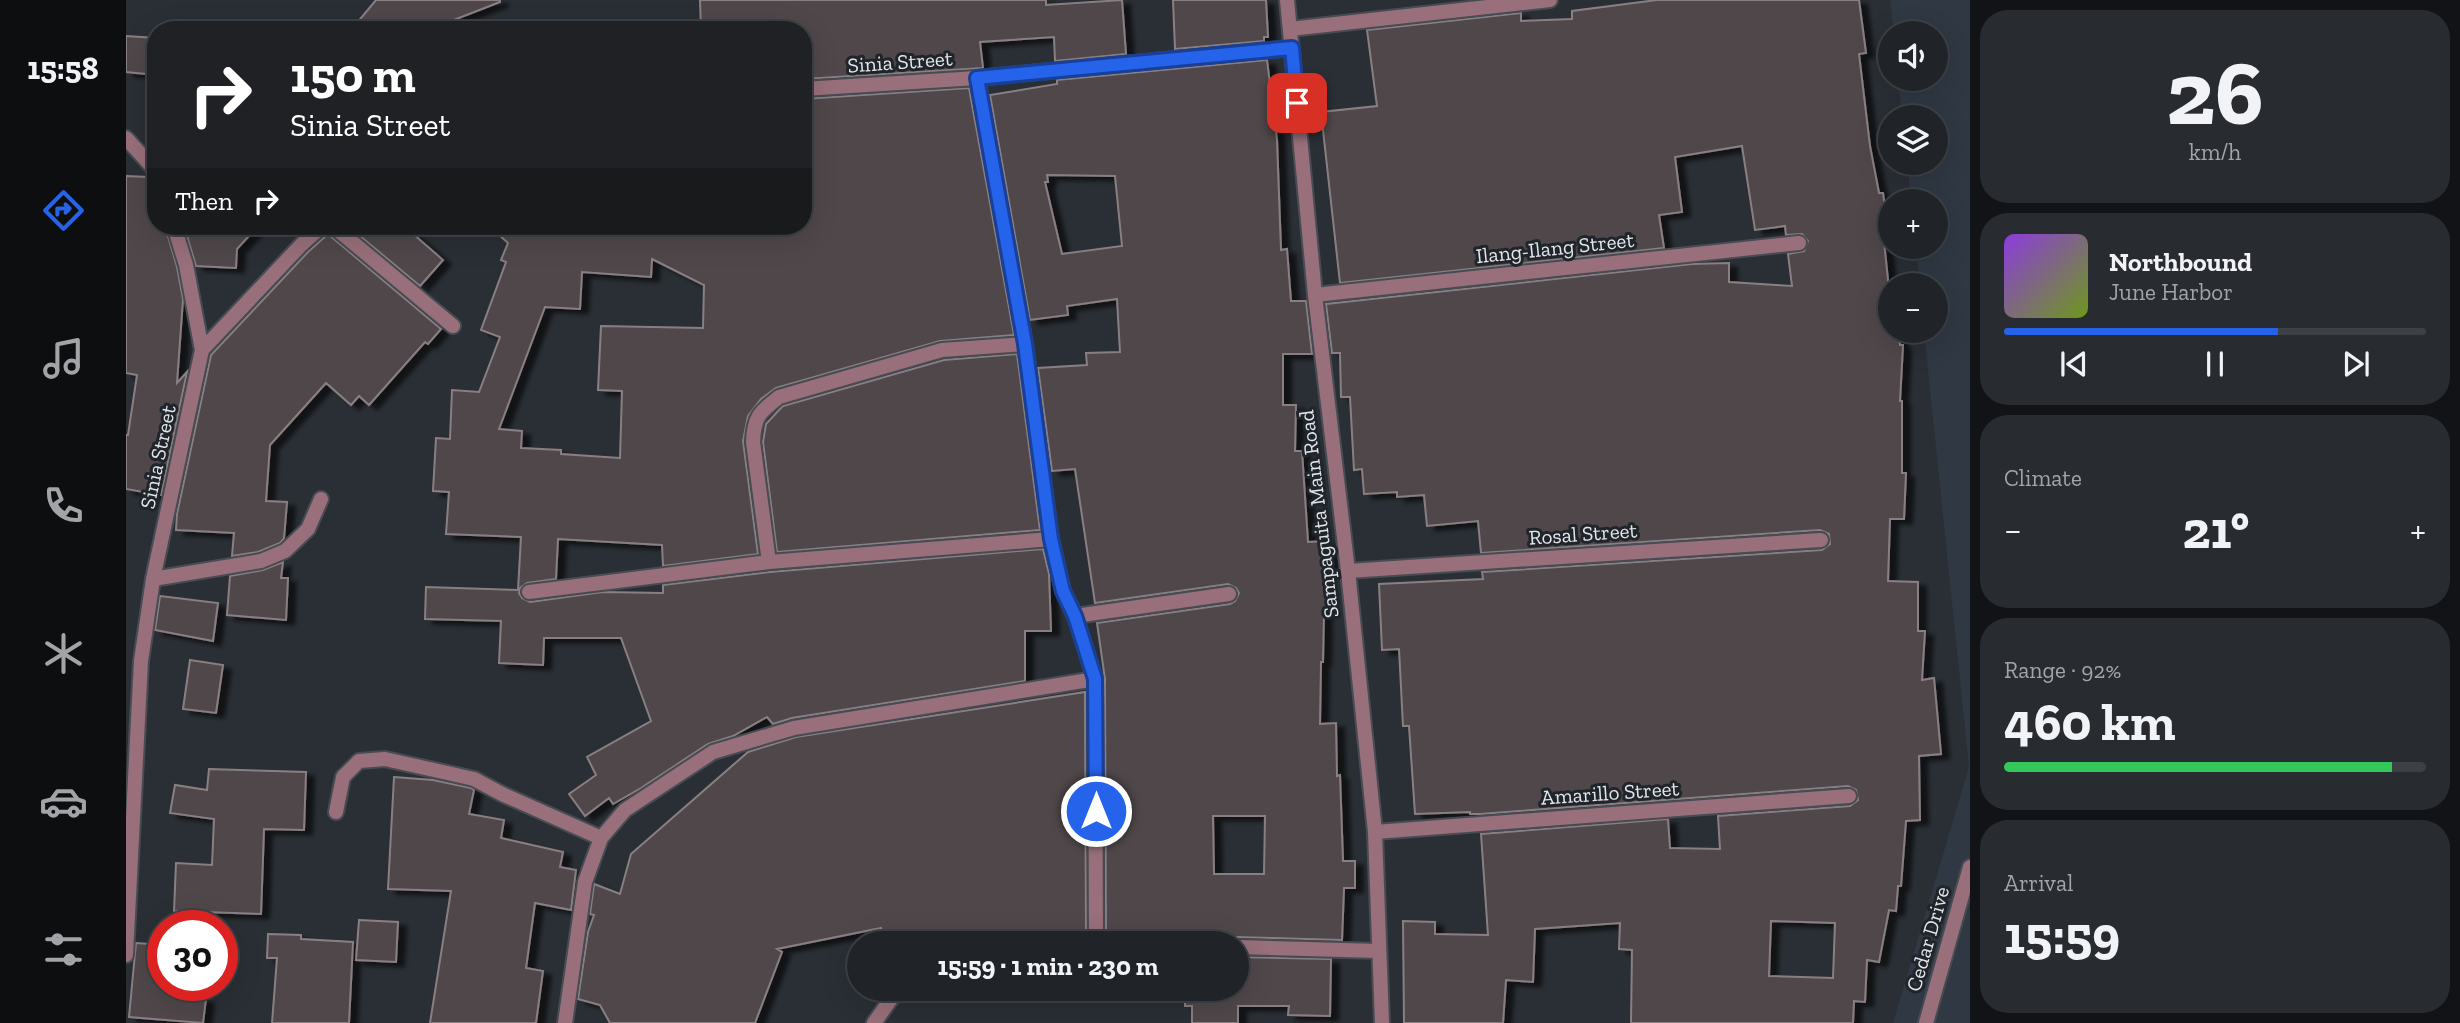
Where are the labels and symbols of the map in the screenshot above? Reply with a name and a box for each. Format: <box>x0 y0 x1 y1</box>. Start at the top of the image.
street label: Sinia Street <box>847 45 954 78</box>
pin <box>1267 73 1327 133</box>
street label: Ilang-Ilang Street <box>1475 227 1635 268</box>
street label: Sinia Street <box>134 403 181 511</box>
street label: Sampaguita Main Road <box>1293 408 1344 619</box>
street label: Rosal Street <box>1528 517 1638 550</box>
position arrow <box>1059 774 1133 848</box>
street label: Amarillo Street <box>1540 775 1680 810</box>
street label: Cedar Drive <box>1901 883 1954 994</box>
speed limit sign: 30 <box>147 910 238 1001</box>

